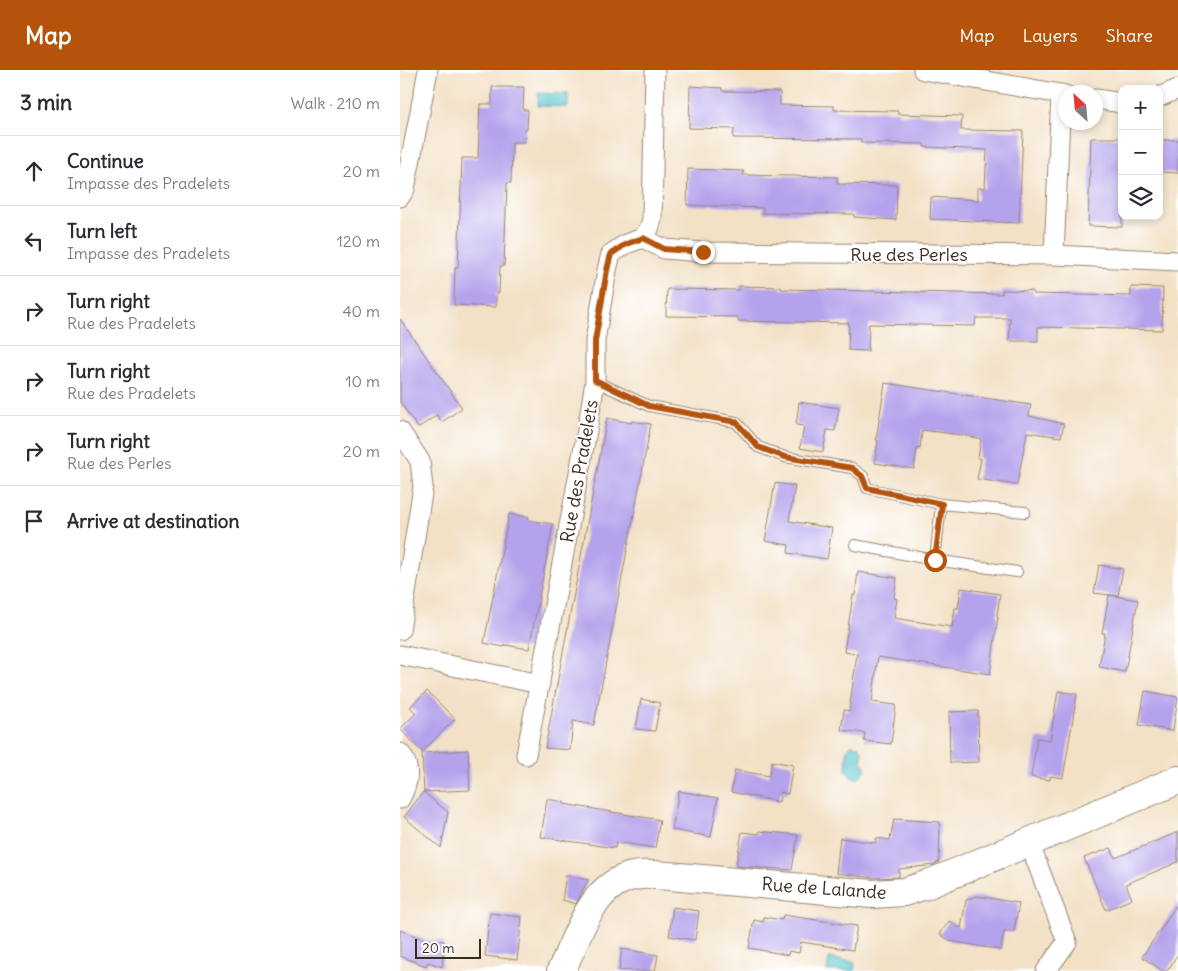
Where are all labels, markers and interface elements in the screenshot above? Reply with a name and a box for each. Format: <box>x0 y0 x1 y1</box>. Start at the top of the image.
text: Map <box>25 20 72 50</box>
text: Map <box>959 24 994 47</box>
text: Layers <box>1022 24 1078 47</box>
text: Share <box>1106 24 1153 47</box>
north arrow <box>1058 85 1103 130</box>
map controls <box>1118 85 1163 220</box>
button: + <box>1118 85 1163 130</box>
text: 3 min <box>20 89 72 116</box>
text: Walk · 210 m <box>290 93 380 113</box>
button: − <box>1118 130 1163 175</box>
text: Continue <box>67 149 144 173</box>
icon: ahead <box>20 157 48 185</box>
text: 20 m <box>343 161 380 181</box>
text: Impasse des Pradelets <box>67 173 230 193</box>
button: layers <box>1118 175 1163 220</box>
text: Turn left <box>67 219 137 243</box>
icon: left <box>20 227 48 255</box>
text: 120 m <box>337 231 380 251</box>
route end <box>692 241 715 264</box>
text: Impasse des Pradelets <box>67 243 230 263</box>
street label: Rue des Perles <box>850 243 968 266</box>
text: Turn right <box>67 289 150 313</box>
icon: right <box>20 297 48 325</box>
text: 40 m <box>342 301 380 321</box>
text: Rue des Pradelets <box>67 313 196 333</box>
text: Turn right <box>67 359 150 383</box>
icon: right <box>20 367 48 395</box>
text: 10 m <box>345 371 380 391</box>
text: Rue des Pradelets <box>67 383 196 403</box>
street label: Rue des Pradelets <box>555 398 603 544</box>
text: Turn right <box>67 429 150 453</box>
icon: right <box>20 437 48 465</box>
text: 20 m <box>343 441 380 461</box>
text: Rue des Perles <box>67 453 171 473</box>
icon: arrive <box>20 507 48 535</box>
text: Arrive at destination <box>67 509 240 533</box>
route start <box>924 549 947 572</box>
street label: Rue de Lalande <box>761 872 887 904</box>
scale bar <box>415 936 481 959</box>
text: 20 m <box>422 939 455 957</box>

